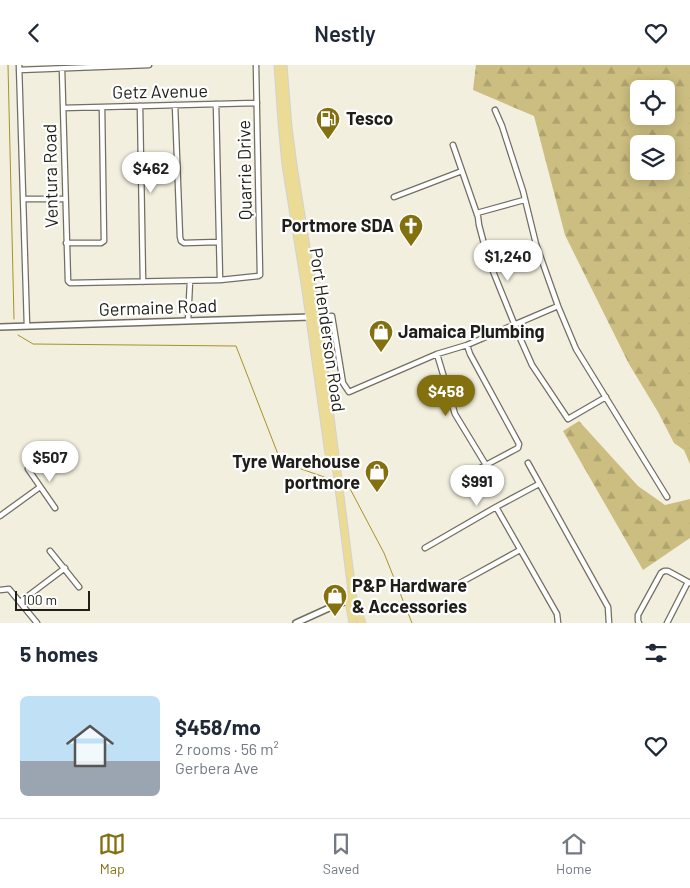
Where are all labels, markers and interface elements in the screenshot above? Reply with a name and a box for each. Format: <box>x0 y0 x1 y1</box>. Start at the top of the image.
icon: back <box>20 19 48 47</box>
icon: heart <box>642 19 670 47</box>
text: Nestly <box>314 20 376 46</box>
street label: Getz Avenue <box>112 79 208 103</box>
map controls <box>630 80 675 180</box>
button: locate <box>630 80 675 125</box>
fuel station icon: Tesco <box>315 106 341 140</box>
place label: Tesco <box>346 107 393 129</box>
street label: Quarrie Drive <box>232 120 256 220</box>
street label: Ventura Road <box>38 124 62 228</box>
button: layers <box>630 135 675 180</box>
pin: $462 <box>121 151 181 194</box>
text: $462 <box>133 158 169 177</box>
church icon: Portmore SDA <box>398 213 424 247</box>
place label: Portmore SDA <box>282 214 394 236</box>
pin: $1,240 <box>467 239 549 282</box>
street label: Port Henderson Road <box>306 246 350 413</box>
text: $1,240 <box>485 246 531 265</box>
street label: Germaine Road <box>98 294 218 320</box>
shop icon: Jamaica Plumbing <box>368 319 394 353</box>
place label: Jamaica Plumbing <box>398 320 544 342</box>
pin: $458 <box>416 375 476 417</box>
text: $458 <box>428 381 464 400</box>
pin: $507 <box>20 441 80 483</box>
text: $507 <box>33 447 67 466</box>
place label: Tyre Warehouse portmore <box>232 450 360 493</box>
shop icon: Tyre Warehouse portmore <box>364 459 390 493</box>
pin: $991 <box>447 465 507 507</box>
text: $991 <box>461 471 493 490</box>
place label: P&P Hardware & Accessories <box>352 574 467 617</box>
shop icon: P&P Hardware & Accessories <box>322 583 348 617</box>
scale bar <box>15 588 90 611</box>
text: 100 m <box>22 591 57 608</box>
icon: filters <box>642 639 670 667</box>
text: 5 homes <box>20 641 98 666</box>
text: $458/mo <box>175 714 261 739</box>
icon: home <box>60 716 120 776</box>
icon: heart <box>642 732 670 760</box>
text: 2 rooms · 56 m² <box>175 739 279 758</box>
text: Gerbera Ave <box>175 758 259 777</box>
tab: Map <box>98 830 126 877</box>
tab: Saved <box>323 830 360 877</box>
tab: Home <box>556 830 592 877</box>

